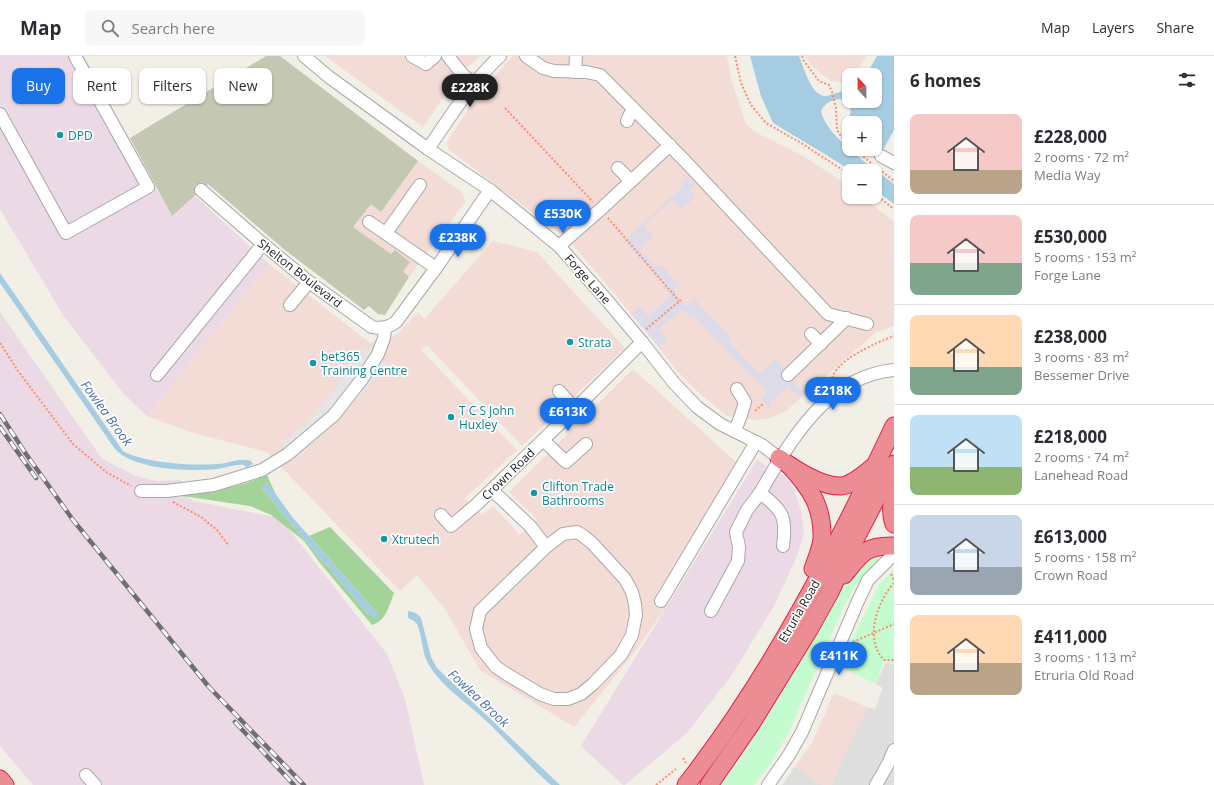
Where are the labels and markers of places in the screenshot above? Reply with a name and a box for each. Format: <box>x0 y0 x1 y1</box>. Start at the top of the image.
pin: £228K <box>442 74 498 108</box>
place label: DPD <box>68 127 93 144</box>
marker: DPD <box>55 130 65 140</box>
pin: £530K <box>535 200 591 234</box>
pin: £238K <box>430 224 486 258</box>
place label: Strata <box>578 334 611 351</box>
marker: Strata <box>565 337 575 347</box>
place label: bet365 Training Centre <box>321 348 407 379</box>
marker: bet365 Training Centre <box>308 358 318 368</box>
pin: £218K <box>805 377 861 411</box>
pin: £613K <box>540 398 596 432</box>
place label: T C S John Huxley <box>459 402 514 433</box>
marker: T C S John Huxley <box>446 412 456 422</box>
place label: Clifton Trade Bathrooms <box>542 478 614 509</box>
marker: Clifton Trade Bathrooms <box>529 488 539 498</box>
place label: Xtrutech <box>392 531 440 548</box>
marker: Xtrutech <box>379 534 389 544</box>
pin: £411K <box>811 642 867 676</box>

